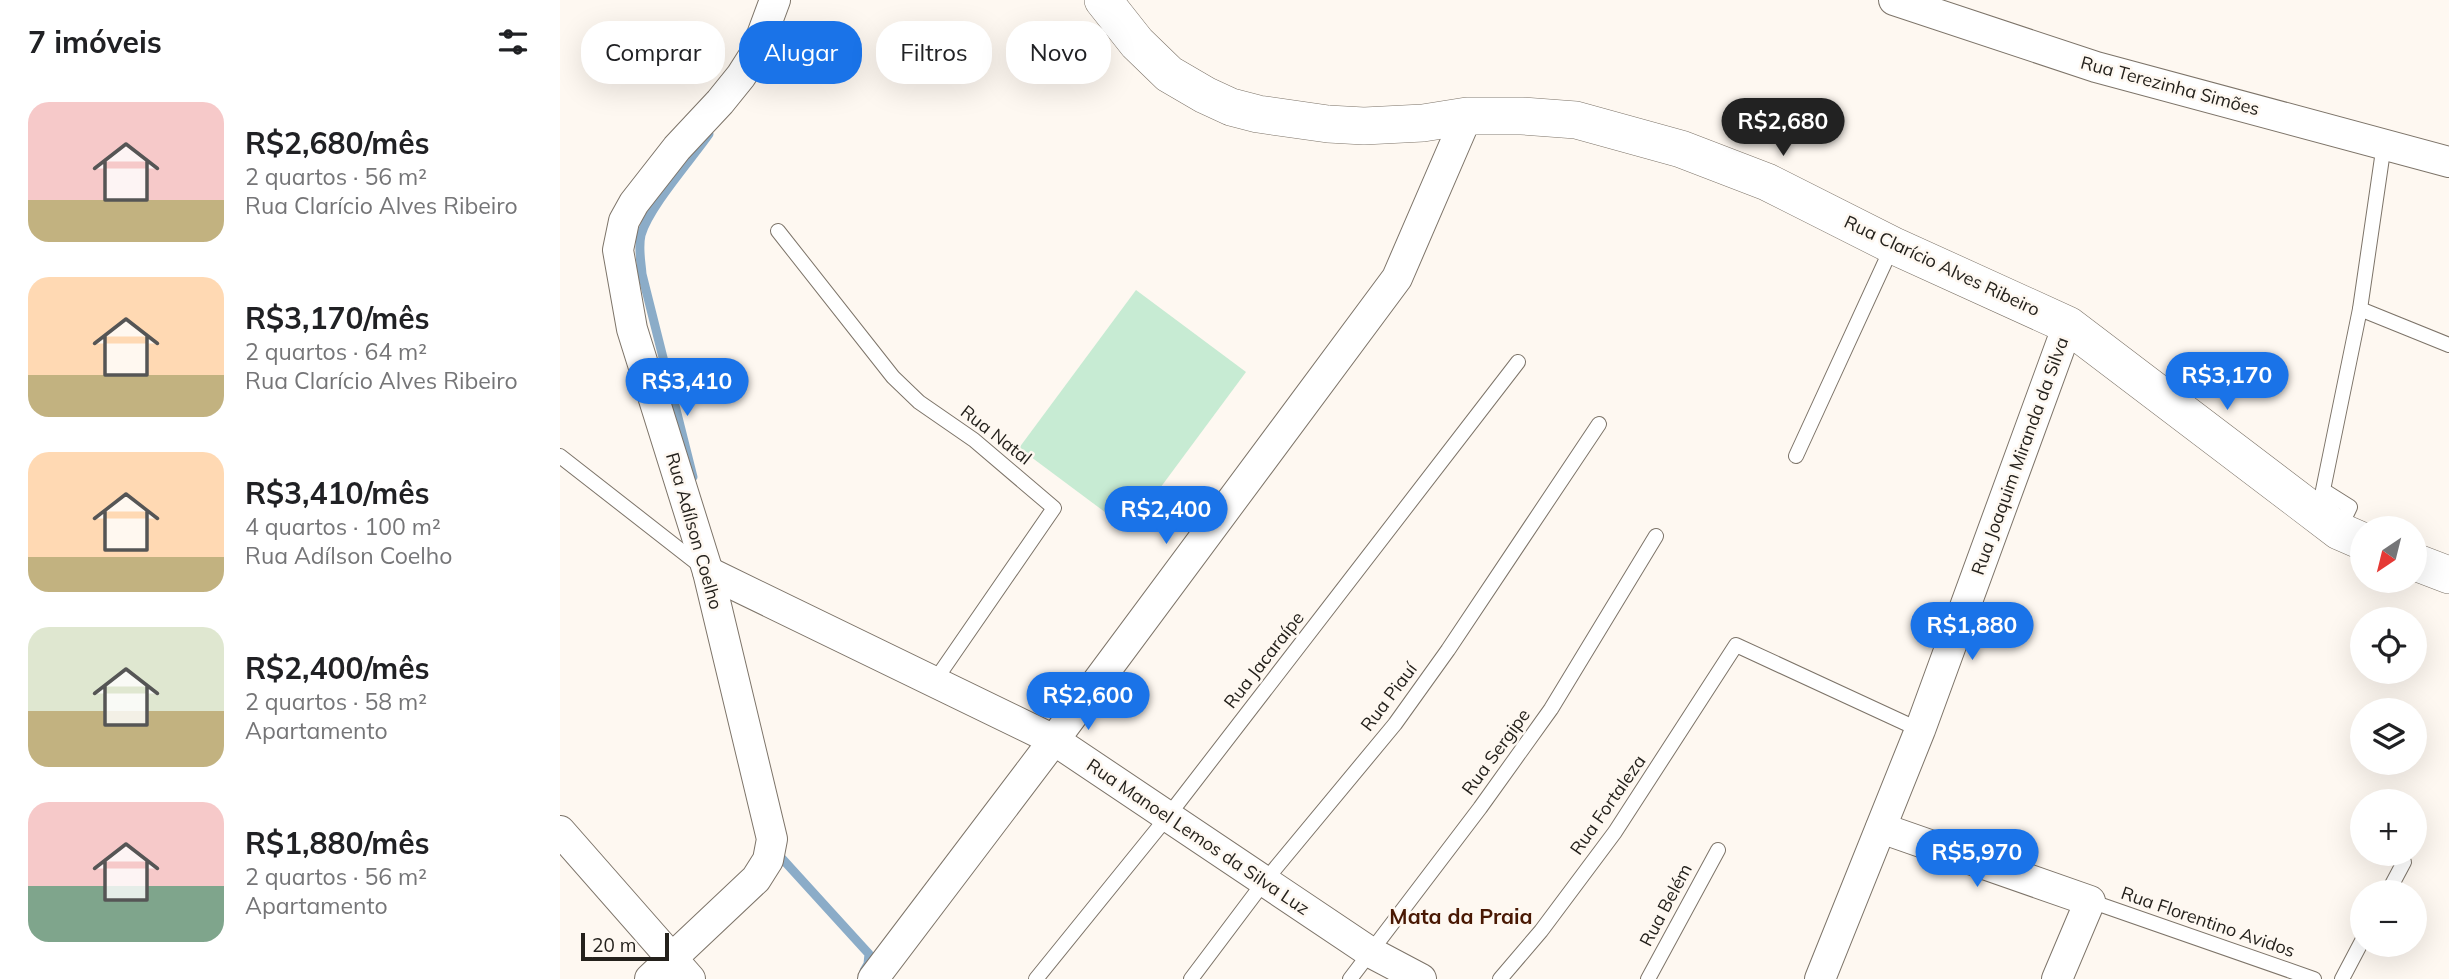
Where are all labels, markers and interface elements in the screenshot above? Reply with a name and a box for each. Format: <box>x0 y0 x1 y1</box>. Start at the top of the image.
chip: Comprar <box>581 21 725 84</box>
chip: Alugar <box>739 21 862 84</box>
chip: Filtros <box>876 21 992 84</box>
chip: Novo <box>1006 21 1111 84</box>
text: 7 imóveis <box>28 23 162 61</box>
icon: filters <box>494 23 532 61</box>
street label: Rua Terezinha Simões <box>2078 51 2262 120</box>
pin: R$2,680 <box>1718 99 1848 158</box>
text: R$2,680 <box>1738 106 1828 135</box>
text: R$2,680/mês <box>245 124 430 162</box>
icon: home <box>84 130 168 214</box>
text: 2 quartos · 56 m² <box>245 162 427 191</box>
text: Rua Clarício Alves Ribeiro <box>245 191 518 220</box>
street label: Rua Clarício Alves Ribeiro <box>1841 210 2044 321</box>
text: R$3,170/mês <box>245 299 430 337</box>
icon: home <box>84 305 168 389</box>
street label: Rua Joaquim Miranda da Silva <box>1966 334 2073 578</box>
text: 2 quartos · 64 m² <box>245 337 427 366</box>
pin: R$3,170 <box>2162 352 2292 412</box>
pin: R$3,410 <box>622 358 752 418</box>
text: R$3,170 <box>2182 360 2272 389</box>
text: Rua Clarício Alves Ribeiro <box>245 366 518 395</box>
text: R$3,410 <box>642 366 732 395</box>
street label: Rua Natal <box>956 400 1036 470</box>
street label: Rua Adílson Coelho <box>661 450 728 612</box>
text: R$3,410/mês <box>245 474 430 512</box>
icon: home <box>84 480 168 564</box>
pin: R$2,400 <box>1101 486 1231 546</box>
text: R$2,400 <box>1121 494 1211 523</box>
text: 4 quartos · 100 m² <box>245 512 441 541</box>
north arrow <box>2350 516 2427 593</box>
map controls <box>2350 516 2427 957</box>
text: Rua Adílson Coelho <box>245 541 452 570</box>
pin: R$1,880 <box>1907 602 2037 662</box>
street label: Rua Jacaraípe <box>1219 607 1309 713</box>
button: locate <box>2350 607 2427 684</box>
text: R$1,880 <box>1927 610 2017 639</box>
text: R$2,400/mês <box>245 649 430 687</box>
icon: home <box>84 655 168 739</box>
street label: Rua Piauí <box>1355 657 1423 735</box>
pin: R$2,600 <box>1023 672 1153 732</box>
text: R$2,600 <box>1043 680 1133 709</box>
text: 2 quartos · 58 m² <box>245 687 427 716</box>
button: layers <box>2350 698 2427 775</box>
street label: Rua Sergipe <box>1456 704 1535 800</box>
text: Apartamento <box>245 716 388 745</box>
street label: Rua Fortaleza <box>1565 750 1650 859</box>
street label: Rua Manoel Lemos da Silva Luz <box>1083 753 1314 920</box>
button: + <box>2350 789 2427 866</box>
text: R$1,880/mês <box>245 824 430 862</box>
icon: home <box>84 830 168 914</box>
pin: R$5,970 <box>1912 830 2042 889</box>
text: R$5,970 <box>1932 837 2022 866</box>
street label: Rua Belém <box>1634 860 1697 950</box>
text: 2 quartos · 56 m² <box>245 862 427 891</box>
button: − <box>2350 880 2427 957</box>
street label: Rua Florentino Avidos <box>2118 881 2298 962</box>
text: Apartamento <box>245 891 388 920</box>
district label: Mata da Praia <box>1389 903 1533 929</box>
scale bar <box>581 930 668 962</box>
text: 20 m <box>592 933 636 957</box>

